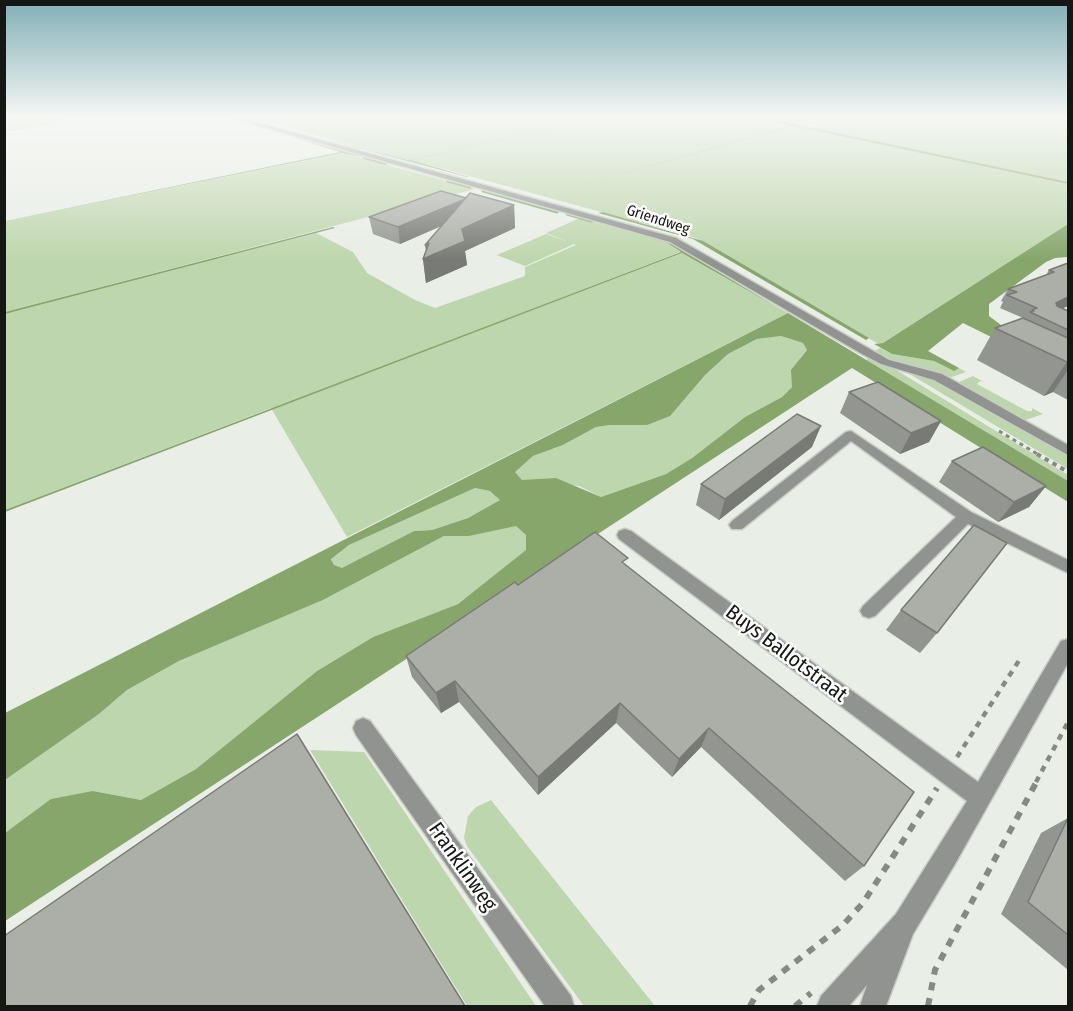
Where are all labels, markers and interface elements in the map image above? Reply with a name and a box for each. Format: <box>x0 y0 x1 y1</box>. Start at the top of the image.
street label: Griendweg <box>624 201 692 239</box>
street label: Buys Ballotstraat <box>720 600 852 708</box>
street label: Franklinweg <box>422 818 502 916</box>

